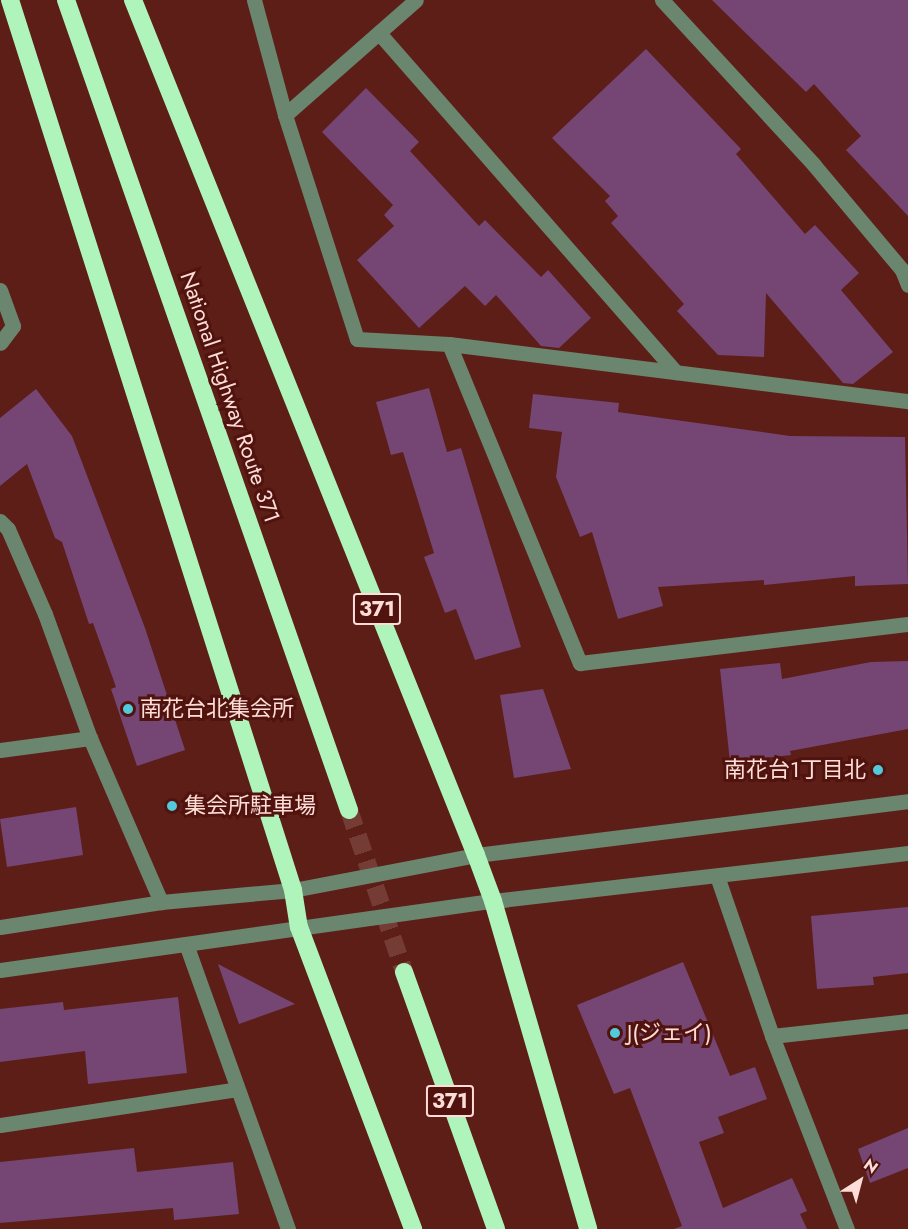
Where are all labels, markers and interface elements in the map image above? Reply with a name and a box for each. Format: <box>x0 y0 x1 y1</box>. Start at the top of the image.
street label: National Highway Route 371 <box>175 268 285 526</box>
road number: 371 <box>352 591 403 627</box>
place label: 南花台北集会所 <box>140 696 294 722</box>
marker: 南花台北集会所 <box>121 702 135 716</box>
place label: 南花台1丁目北 <box>724 757 866 783</box>
marker: 南花台1丁目北 <box>871 763 885 777</box>
place label: 集会所駐車場 <box>184 793 316 819</box>
marker: 集会所駐車場 <box>165 799 179 813</box>
place label: J(ジェイ) <box>627 1020 712 1046</box>
marker: J(ジェイ) <box>608 1026 622 1040</box>
road number: 371 <box>424 1083 476 1119</box>
north arrow <box>830 1151 890 1211</box>
text: N <box>859 1153 883 1179</box>

